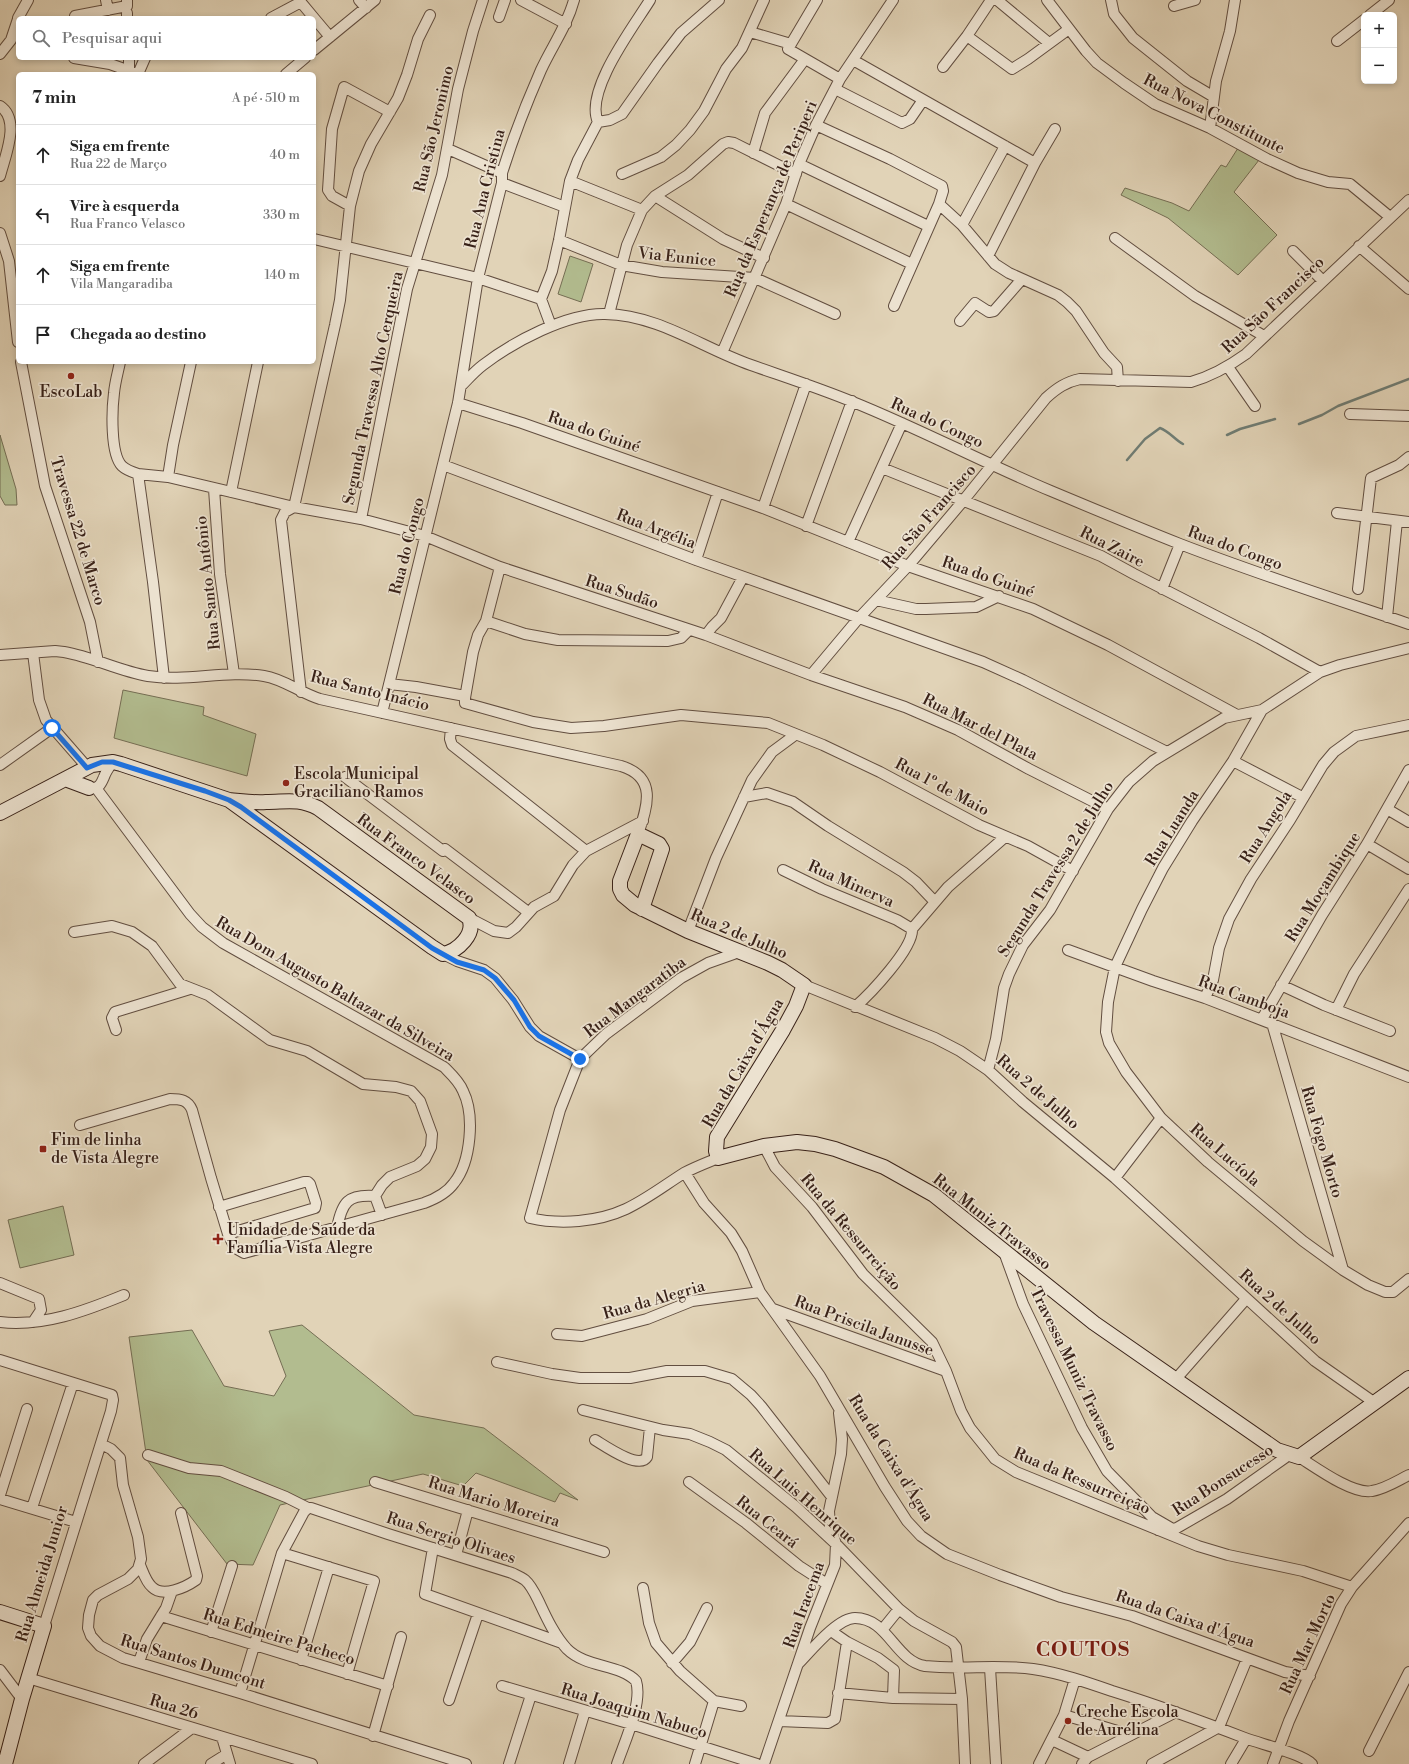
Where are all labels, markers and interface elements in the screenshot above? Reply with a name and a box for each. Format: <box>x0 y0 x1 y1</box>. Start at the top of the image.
map controls <box>1361 12 1397 84</box>
button: + <box>1361 12 1397 48</box>
search box <box>16 16 316 60</box>
icon: search <box>30 27 52 49</box>
text: Pesquisar aqui <box>62 29 162 48</box>
button: − <box>1361 48 1397 84</box>
street label: Rua São Jeronimo <box>410 64 458 194</box>
street label: Rua Nova Constitunte <box>1140 70 1288 158</box>
text: 7 min <box>32 87 76 109</box>
text: A pé · 510 m <box>232 90 300 106</box>
street label: Rua da Esperança de Periperi <box>720 97 822 301</box>
street label: Rua Ana Cristina <box>460 126 510 251</box>
text: Siga em frente <box>70 137 170 156</box>
icon: ahead <box>32 144 54 166</box>
text: 40 m <box>270 147 300 163</box>
text: Rua 22 de Março <box>70 156 167 172</box>
text: Vire à esquerda <box>70 197 179 216</box>
icon: left <box>32 204 54 226</box>
text: 330 m <box>263 207 300 223</box>
text: Rua Franco Velasco <box>70 216 185 232</box>
street label: Via Eunice <box>636 243 717 271</box>
street label: Rua São Francisco <box>1217 252 1329 358</box>
text: Siga em frente <box>70 257 170 276</box>
icon: ahead <box>32 264 54 286</box>
text: 140 m <box>264 267 300 283</box>
street label: Segunda Travessa Alto Cerqueira <box>338 269 408 506</box>
text: Vila Mangaradiba <box>70 276 173 292</box>
icon: arrive <box>32 324 54 346</box>
text: Chegada ao destino <box>70 325 206 344</box>
marker: EscoLab <box>66 371 76 381</box>
place label: EscoLab <box>40 382 102 402</box>
street label: Rua do Congo <box>887 394 987 452</box>
street label: Rua do Guiné <box>545 407 643 457</box>
street label: Travessa 22 de Marco <box>46 454 110 608</box>
street label: Rua São Francisco <box>878 460 980 574</box>
street label: Rua do Congo <box>385 495 429 597</box>
street label: Rua Argélia <box>613 505 699 554</box>
street label: Rua Santo Antônio <box>191 515 225 651</box>
street label: Rua Zaire <box>1076 522 1148 572</box>
street label: Rua do Congo <box>1185 522 1285 574</box>
street label: Rua do Guiné <box>939 552 1037 602</box>
street label: Rua Sudão <box>583 571 661 613</box>
street label: Rua Santo Inácio <box>308 667 432 715</box>
street label: Rua Mar del Plata <box>919 689 1042 765</box>
route start <box>43 719 61 737</box>
street label: Rua 1º de Maio <box>891 754 993 820</box>
place label: Escola Municipal Graciliano Ramos <box>294 764 424 802</box>
street label: Segunda Travessa 2 de Julho <box>994 777 1118 961</box>
marker: Escola Municipal Graciliano Ramos <box>281 778 291 788</box>
street label: Rua Luanda <box>1141 785 1204 870</box>
street label: Rua Angola <box>1236 786 1297 867</box>
street label: Rua Franco Velasco <box>353 809 479 909</box>
street label: Rua Moçambique <box>1281 828 1365 946</box>
street label: Rua Minerva <box>805 856 898 912</box>
street label: Rua 2 de Julho <box>687 905 791 963</box>
street label: Rua Dom Augusto Baltazar da Silveira <box>212 912 459 1066</box>
street label: Rua Mangaratiba <box>580 952 691 1042</box>
street label: Rua Camboja <box>1195 971 1293 1023</box>
street label: Rua da Caixa d'Água <box>696 993 789 1131</box>
route end <box>571 1050 589 1068</box>
street label: Rua 2 de Julho <box>992 1050 1084 1134</box>
street label: Rua Fogo Morto <box>1296 1084 1348 1200</box>
street label: Rua Lucíola <box>1186 1119 1265 1192</box>
place label: Fim de linha de Vista Alegre <box>51 1130 159 1168</box>
marker: Fim de linha de Vista Alegre <box>38 1144 48 1154</box>
street label: Rua da Ressurreição <box>796 1169 906 1295</box>
street label: Rua Muniz Travasso <box>929 1169 1055 1275</box>
place label: Unidade de Saúde da Família Vista Alegre <box>227 1220 376 1258</box>
marker: Unidade de Saúde da Família Vista Alegre <box>212 1233 224 1245</box>
street label: Rua 2 de Julho <box>1235 1265 1325 1349</box>
street label: Rua da Alegria <box>601 1276 708 1324</box>
street label: Travessa Muniz Travasso <box>1026 1284 1122 1454</box>
street label: Rua Priscila Janusse <box>791 1291 937 1361</box>
street label: Rua da Caixa d'Água <box>844 1390 940 1526</box>
street label: Rua Bonsucesso <box>1169 1440 1277 1520</box>
street label: Rua da Ressurreição <box>1011 1443 1153 1519</box>
street label: Rua Luis Henrique <box>745 1445 861 1549</box>
street label: Rua Mario Moreira <box>426 1472 563 1532</box>
street label: Rua Ceará <box>732 1491 803 1553</box>
street label: Rua Almeida Junior <box>12 1503 72 1645</box>
street label: Rua Sergio Olivaes <box>384 1508 518 1568</box>
street label: Rua Iracema <box>779 1558 829 1651</box>
street label: Rua da Caixa d'Água <box>1113 1584 1259 1652</box>
street label: Rua Mar Morto <box>1276 1590 1340 1698</box>
street label: Rua Edmeire Pacheco <box>200 1604 358 1670</box>
street label: Rua Santos Dumcont <box>118 1630 268 1694</box>
district label: COUTOS <box>1036 1638 1130 1663</box>
street label: Rua Joaquim Nabuco <box>558 1679 710 1743</box>
street label: Rua 26 <box>147 1690 201 1724</box>
place label: Creche Escola de Aurélina <box>1076 1702 1180 1740</box>
marker: Creche Escola de Aurélina <box>1063 1716 1073 1726</box>

